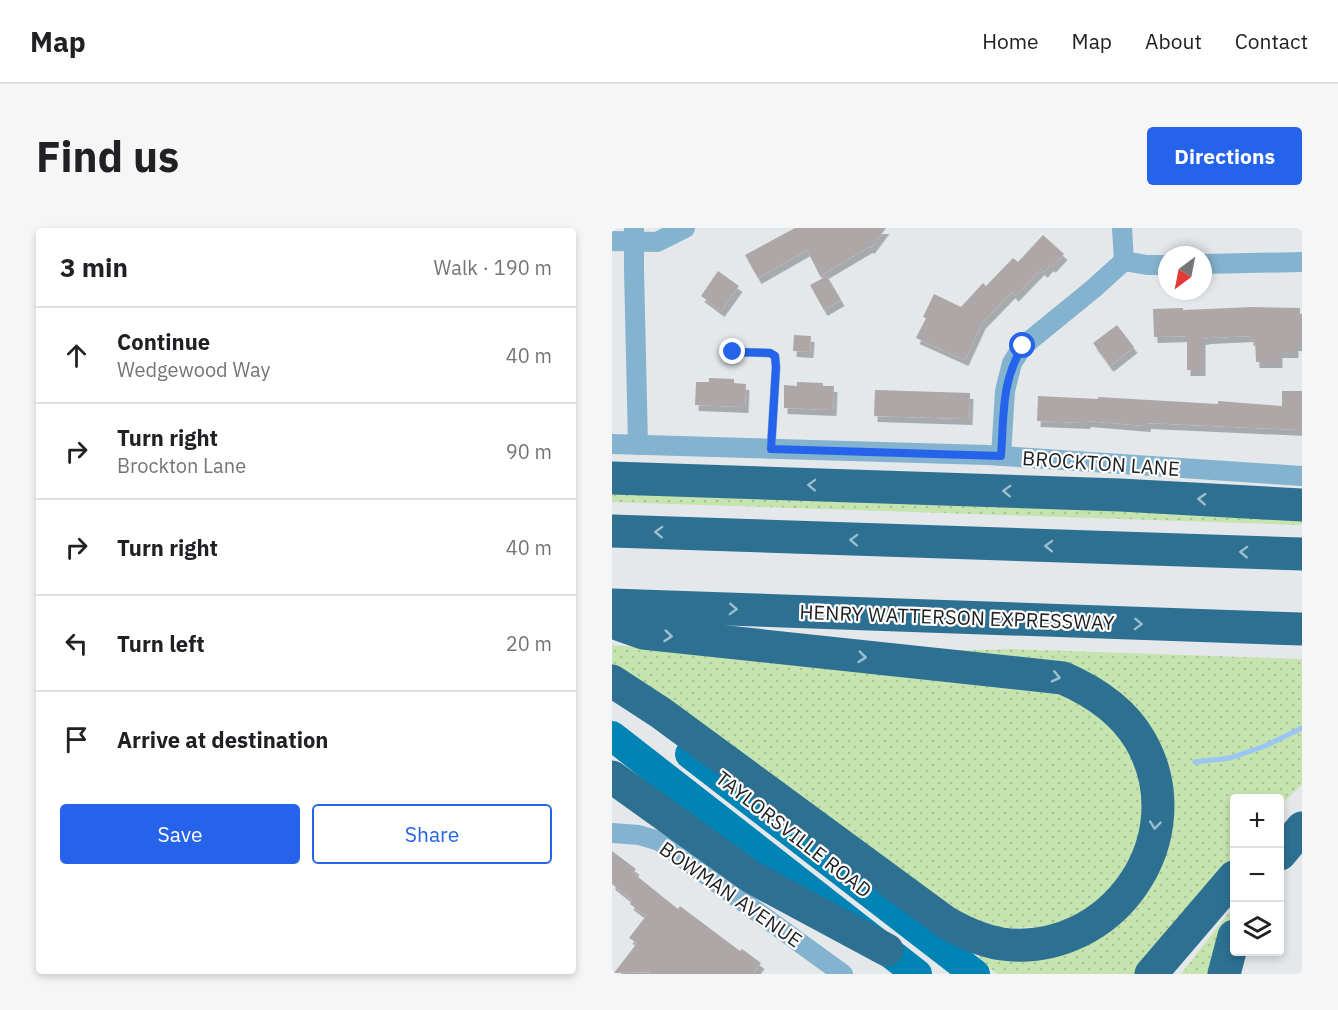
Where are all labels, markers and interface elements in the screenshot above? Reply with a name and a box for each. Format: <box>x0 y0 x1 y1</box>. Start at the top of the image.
text: Map <box>30 23 86 60</box>
text: Home <box>982 27 1039 55</box>
text: Map <box>1072 27 1112 55</box>
text: About <box>1145 27 1202 55</box>
text: Contact <box>1235 27 1308 55</box>
button: Directions <box>1147 127 1302 185</box>
text: Find us <box>36 129 179 184</box>
north arrow <box>1158 246 1212 300</box>
text: 3 min <box>60 250 128 284</box>
text: Walk · 190 m <box>434 254 552 281</box>
text: Continue <box>117 327 210 356</box>
route start <box>1009 332 1035 358</box>
route end <box>719 338 745 364</box>
icon: ahead <box>60 339 93 372</box>
text: 40 m <box>506 342 552 369</box>
text: Wedgewood Way <box>117 356 271 383</box>
text: Turn right <box>117 423 218 452</box>
icon: right <box>60 435 93 468</box>
text: 90 m <box>506 438 552 465</box>
street label: BROCKTON LANE <box>1021 444 1181 482</box>
text: Brockton Lane <box>117 452 246 479</box>
one-way arrow <box>807 478 816 491</box>
one-way arrow <box>1002 485 1011 498</box>
one-way arrow <box>1197 493 1206 506</box>
one-way arrow <box>654 526 663 539</box>
icon: right <box>60 531 93 564</box>
text: Turn right <box>117 533 218 562</box>
one-way arrow <box>849 533 858 546</box>
text: 40 m <box>506 534 552 561</box>
one-way arrow <box>1044 540 1053 553</box>
one-way arrow <box>1239 546 1248 559</box>
street label: HENRY WATTERSON EXPRESSWAY <box>799 598 1115 636</box>
one-way arrow <box>729 603 738 616</box>
one-way arrow <box>1134 618 1143 630</box>
icon: left <box>60 627 93 660</box>
text: Turn left <box>117 629 205 658</box>
one-way arrow <box>664 629 673 642</box>
text: 20 m <box>506 630 552 657</box>
one-way arrow <box>858 650 867 663</box>
one-way arrow <box>1051 670 1061 683</box>
icon: arrive <box>60 723 93 756</box>
text: Arrive at destination <box>117 725 328 754</box>
street label: TAYLORSVILLE ROAD <box>710 765 878 903</box>
map controls <box>1230 794 1284 956</box>
button: + <box>1230 794 1284 848</box>
button: Save <box>60 804 300 864</box>
button: Share <box>312 804 552 864</box>
one-way arrow <box>1149 820 1162 829</box>
street label: BOWMAN AVENUE <box>654 835 808 953</box>
button: − <box>1230 848 1284 902</box>
button: layers <box>1230 902 1284 956</box>

